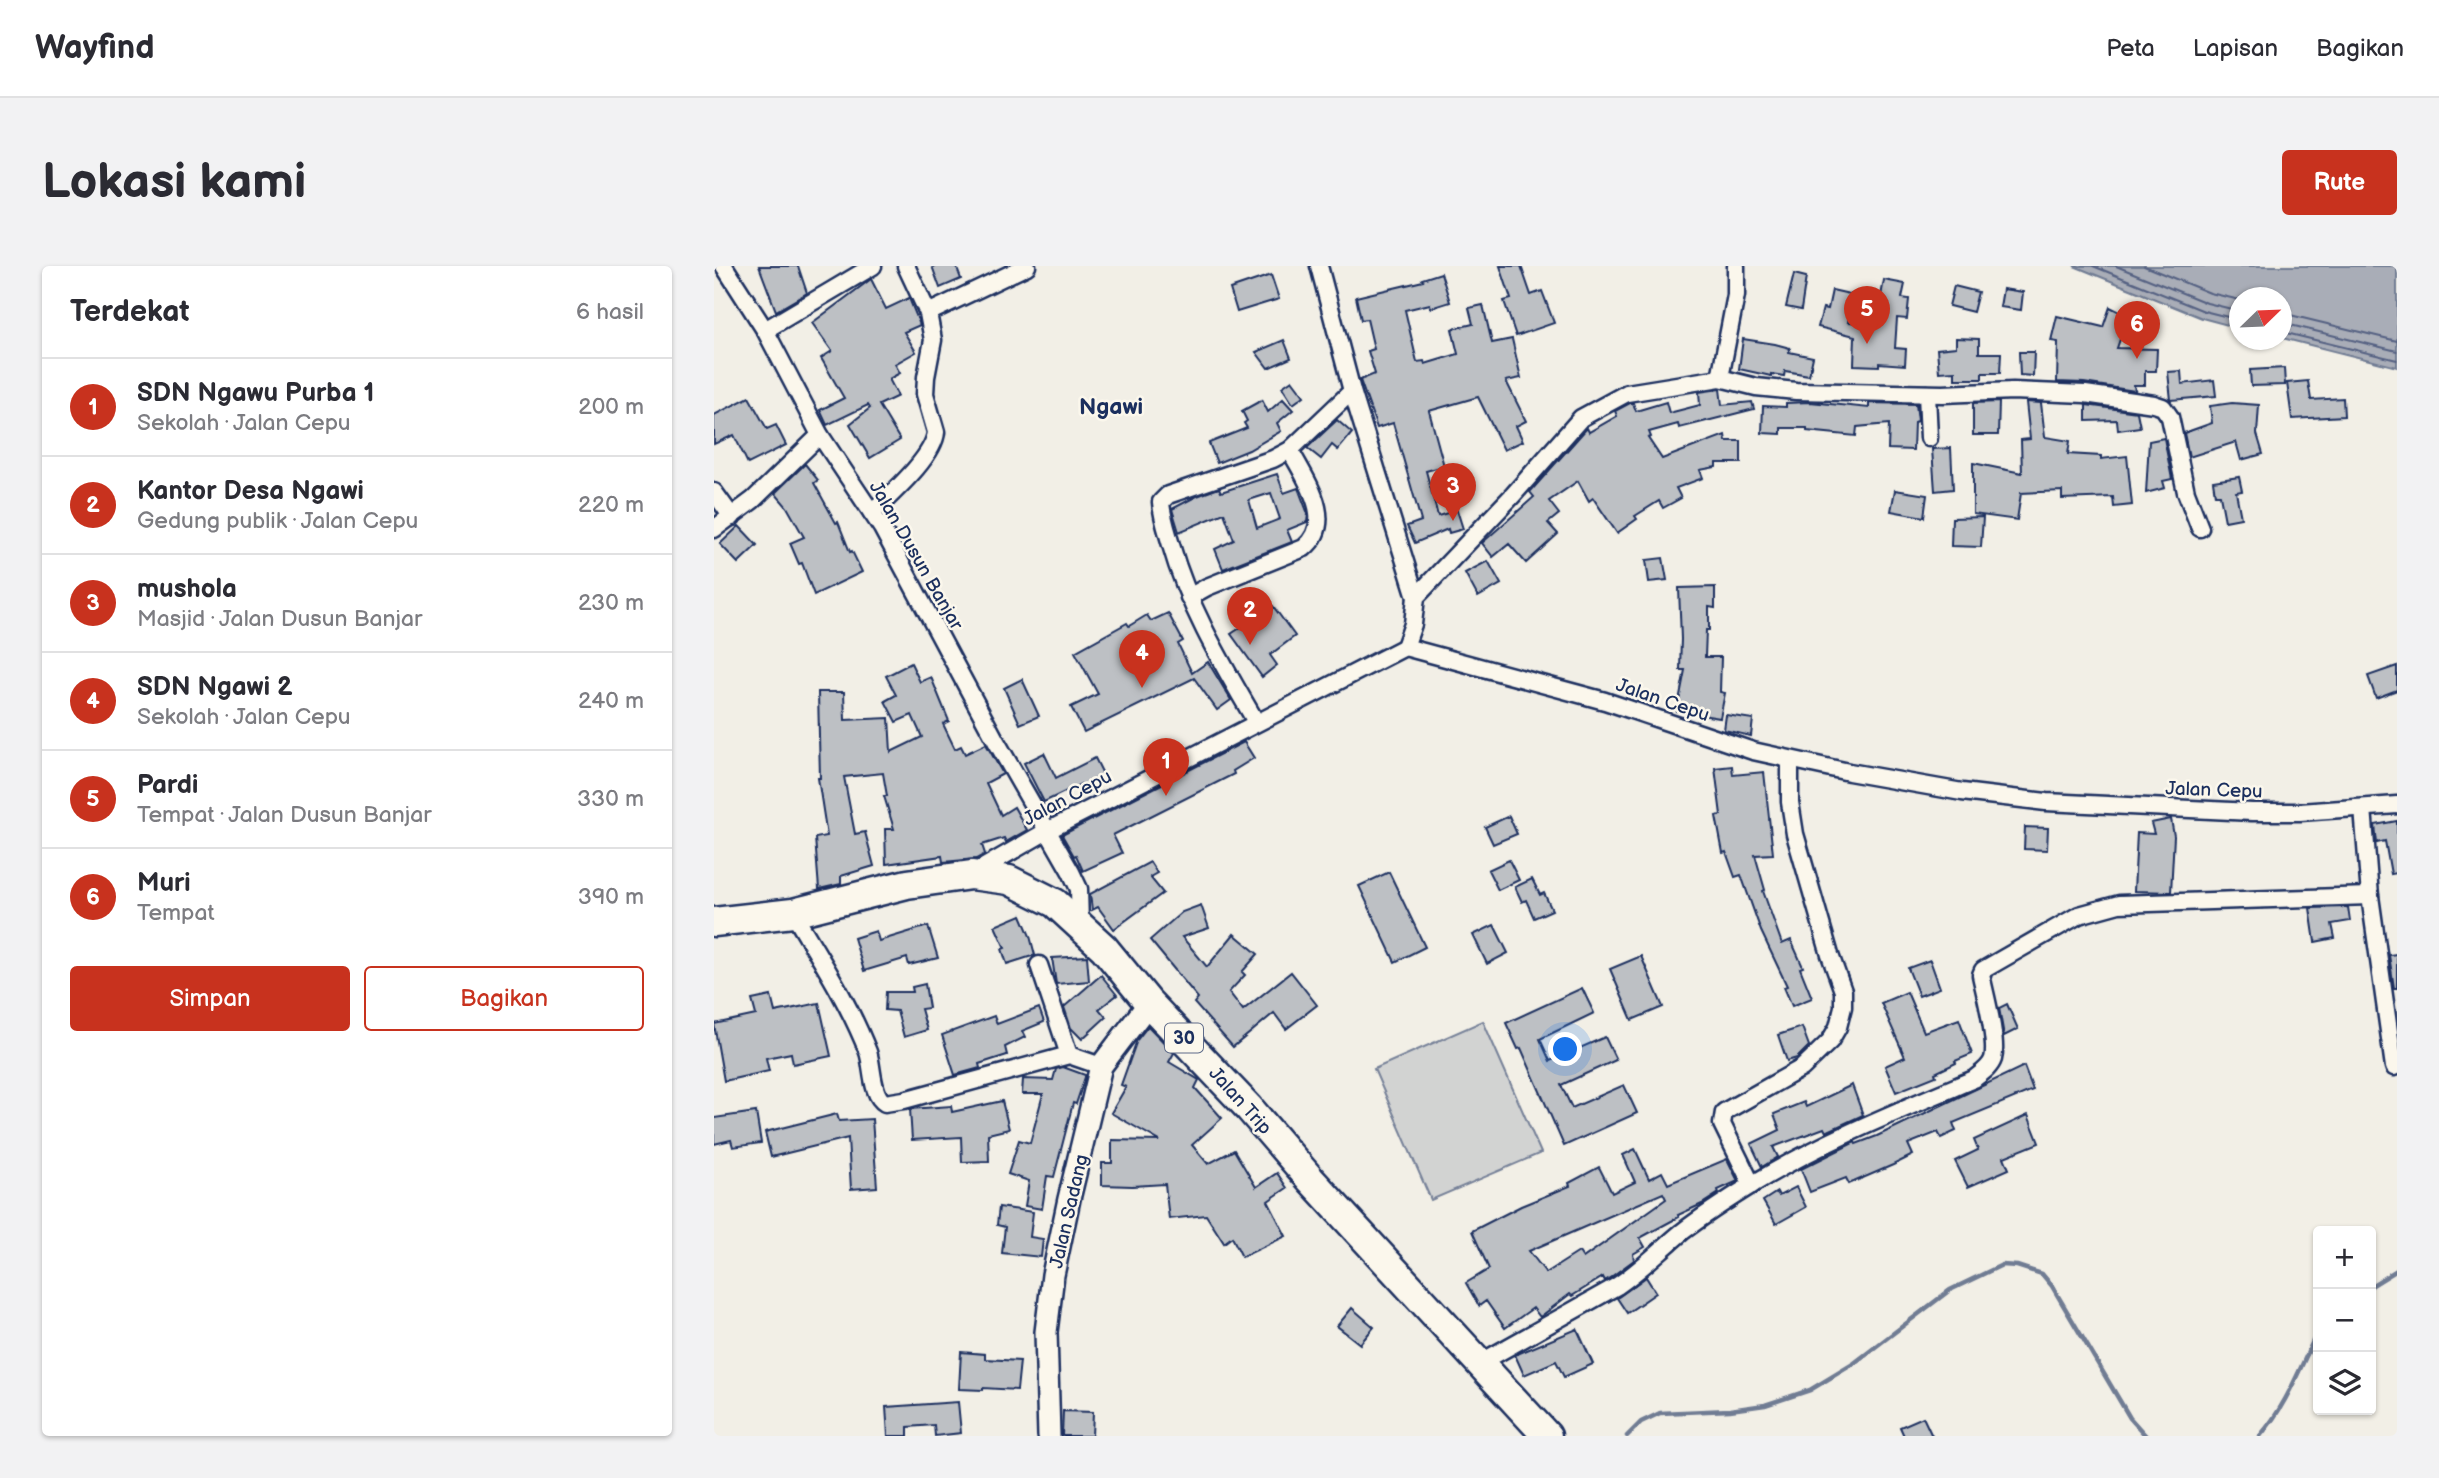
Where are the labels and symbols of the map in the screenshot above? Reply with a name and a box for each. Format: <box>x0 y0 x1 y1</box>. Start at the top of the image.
pin: 5 <box>1844 286 1890 344</box>
north arrow <box>2229 287 2292 350</box>
pin: 6 <box>2114 301 2160 359</box>
district label: Ngawi <box>1079 393 1143 421</box>
pin: 3 <box>1430 463 1476 521</box>
street label: Jalan Dusun Banjar <box>864 477 968 635</box>
pin: 2 <box>1227 587 1273 645</box>
pin: 4 <box>1119 630 1165 688</box>
street label: Jalan Cepu <box>1613 674 1712 727</box>
pin: 1 <box>1143 738 1189 796</box>
street label: Jalan Cepu <box>1019 765 1116 831</box>
street label: Jalan Cepu <box>2165 777 2263 804</box>
road number: 30 <box>1165 1024 1203 1052</box>
your location <box>1548 1032 1582 1066</box>
street label: Jalan Trip <box>1203 1062 1276 1140</box>
street label: Jalan Sadang <box>1045 1152 1094 1271</box>

